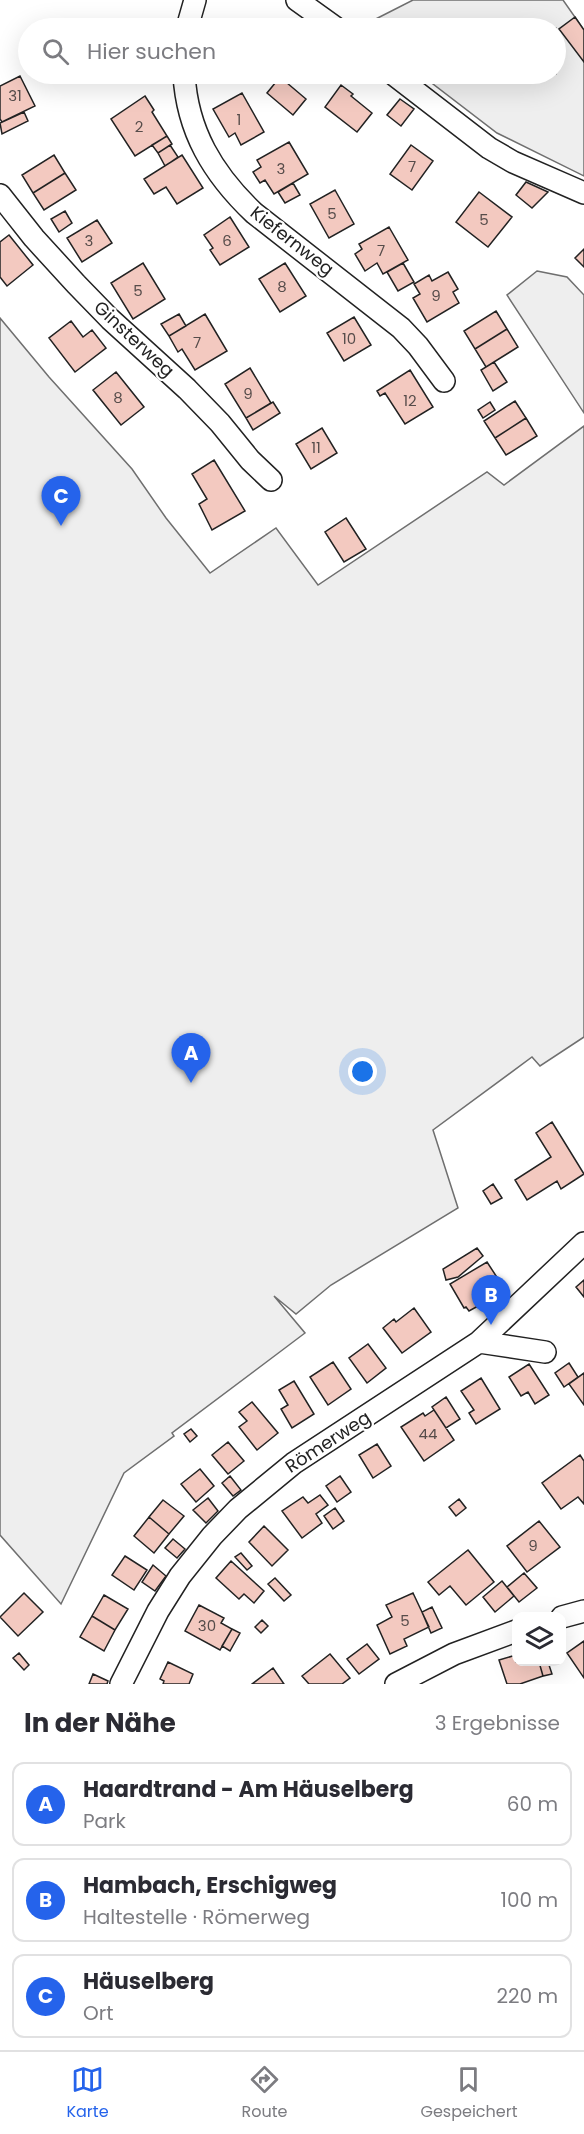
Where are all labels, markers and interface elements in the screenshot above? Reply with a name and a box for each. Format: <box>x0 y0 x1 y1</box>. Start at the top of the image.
search box <box>18 18 566 84</box>
icon: search <box>39 35 72 68</box>
text: Hier suchen <box>87 36 216 67</box>
house number: 31 <box>8 85 22 106</box>
house number: 1 <box>237 109 241 130</box>
house number: 2 <box>135 116 143 137</box>
house number: 7 <box>408 156 416 177</box>
house number: 3 <box>277 158 285 179</box>
street label: Kiefernweg <box>245 200 339 281</box>
house number: 5 <box>327 203 337 224</box>
house number: 5 <box>479 209 489 230</box>
house number: 3 <box>85 230 93 251</box>
house number: 6 <box>222 230 232 251</box>
house number: 7 <box>377 240 385 261</box>
house number: 8 <box>277 276 287 297</box>
house number: 5 <box>133 280 143 301</box>
house number: 9 <box>431 285 441 306</box>
street label: Ginsterweg <box>89 295 180 383</box>
house number: 10 <box>342 328 356 349</box>
house number: 7 <box>193 332 201 353</box>
house number: 9 <box>243 383 253 404</box>
house number: 8 <box>113 387 123 408</box>
house number: 12 <box>403 390 417 411</box>
house number: 11 <box>311 437 321 458</box>
pin: C <box>42 476 80 526</box>
pin: A <box>172 1034 210 1083</box>
your location <box>348 1057 377 1086</box>
pin: B <box>472 1276 510 1325</box>
street label: Römerweg <box>280 1405 375 1478</box>
house number: 44 <box>419 1423 437 1444</box>
house number: 9 <box>528 1535 538 1556</box>
house number: 5 <box>400 1610 410 1631</box>
map controls <box>512 1612 566 1666</box>
button: layers <box>512 1612 566 1666</box>
house number: 30 <box>198 1615 216 1636</box>
text: In der Nähe <box>24 1705 176 1741</box>
text: 3 Ergebnisse <box>435 1709 560 1737</box>
text: Haardtrand - Am Häuselberg <box>83 1774 414 1805</box>
text: A <box>38 1790 53 1818</box>
text: 60 m <box>507 1790 558 1818</box>
text: Park <box>83 1807 126 1835</box>
text: Hambach, Erschigweg <box>83 1870 337 1901</box>
text: B <box>39 1886 52 1914</box>
text: 100 m <box>501 1886 558 1914</box>
text: Haltestelle · Römerweg <box>83 1903 310 1931</box>
text: Häuselberg <box>83 1966 214 1997</box>
text: C <box>38 1982 53 2010</box>
text: 220 m <box>497 1982 558 2010</box>
text: Ort <box>83 1999 113 2027</box>
tab: Karte <box>66 2063 109 2124</box>
tab: Route <box>242 2063 288 2124</box>
tab: Gespeichert <box>420 2063 518 2124</box>

